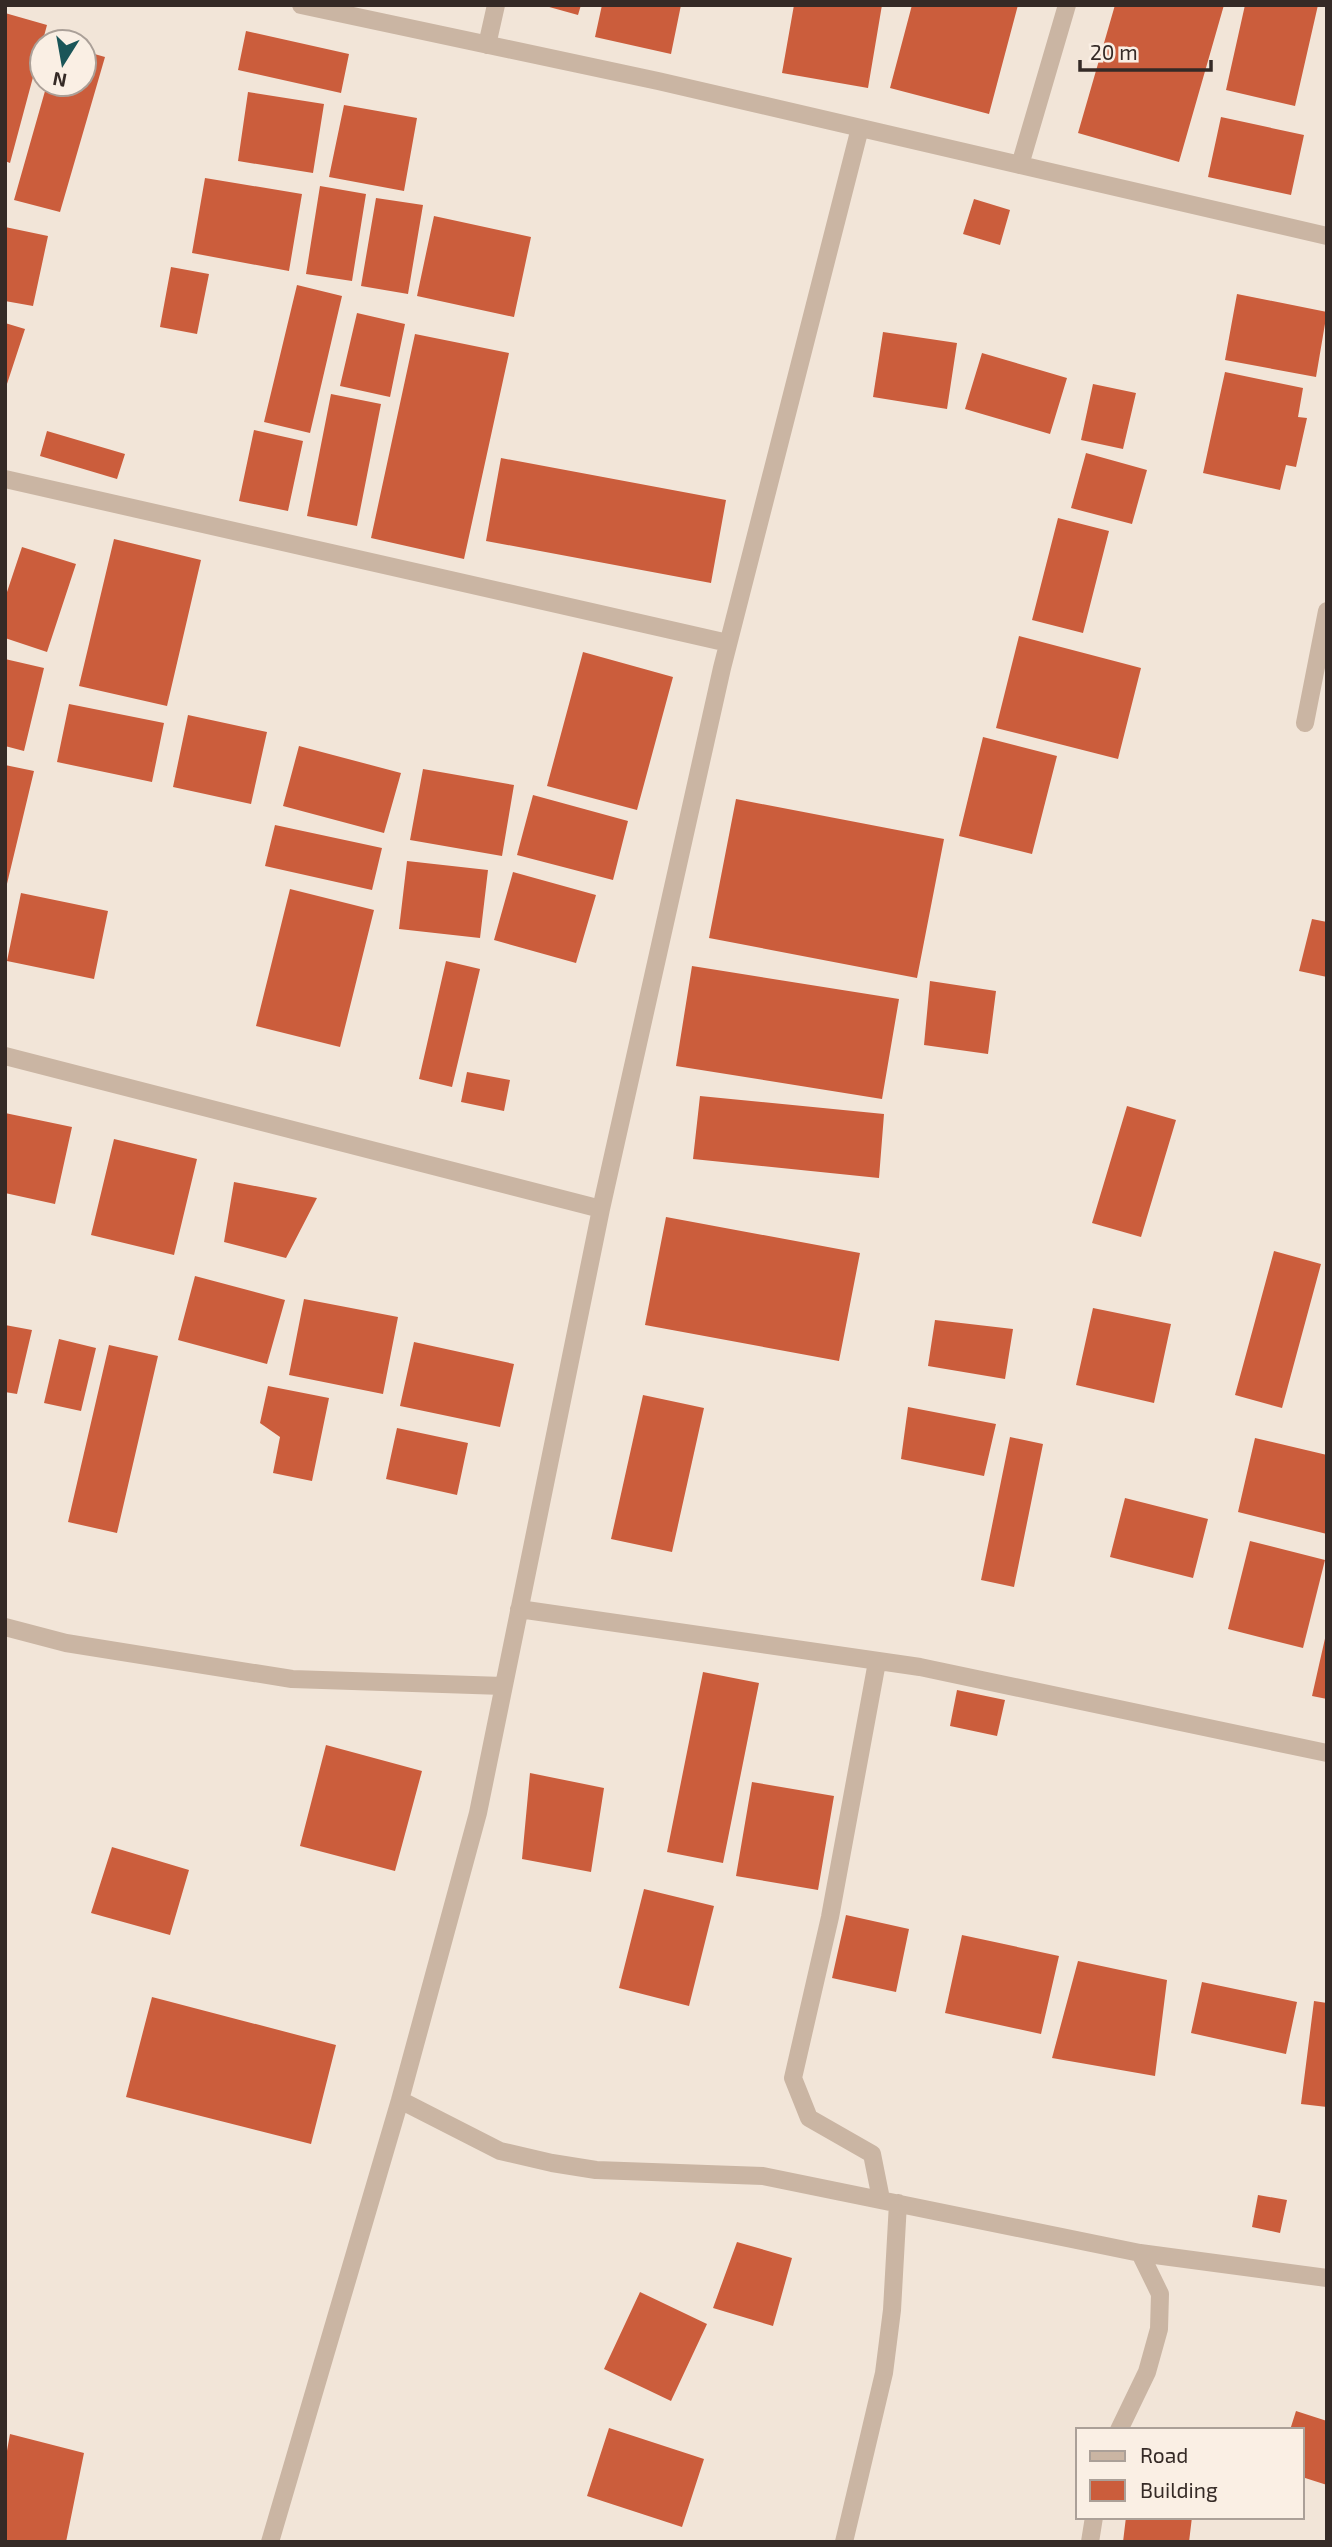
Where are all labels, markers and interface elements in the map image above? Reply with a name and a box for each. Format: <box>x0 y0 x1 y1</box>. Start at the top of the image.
north arrow <box>28 28 98 98</box>
scale bar <box>1080 28 1211 72</box>
text: 20 m <box>1090 39 1138 64</box>
text: N <box>51 68 69 93</box>
legend <box>1076 2428 1304 2519</box>
text: Road <box>1140 2442 1188 2467</box>
text: Building <box>1140 2477 1218 2502</box>

